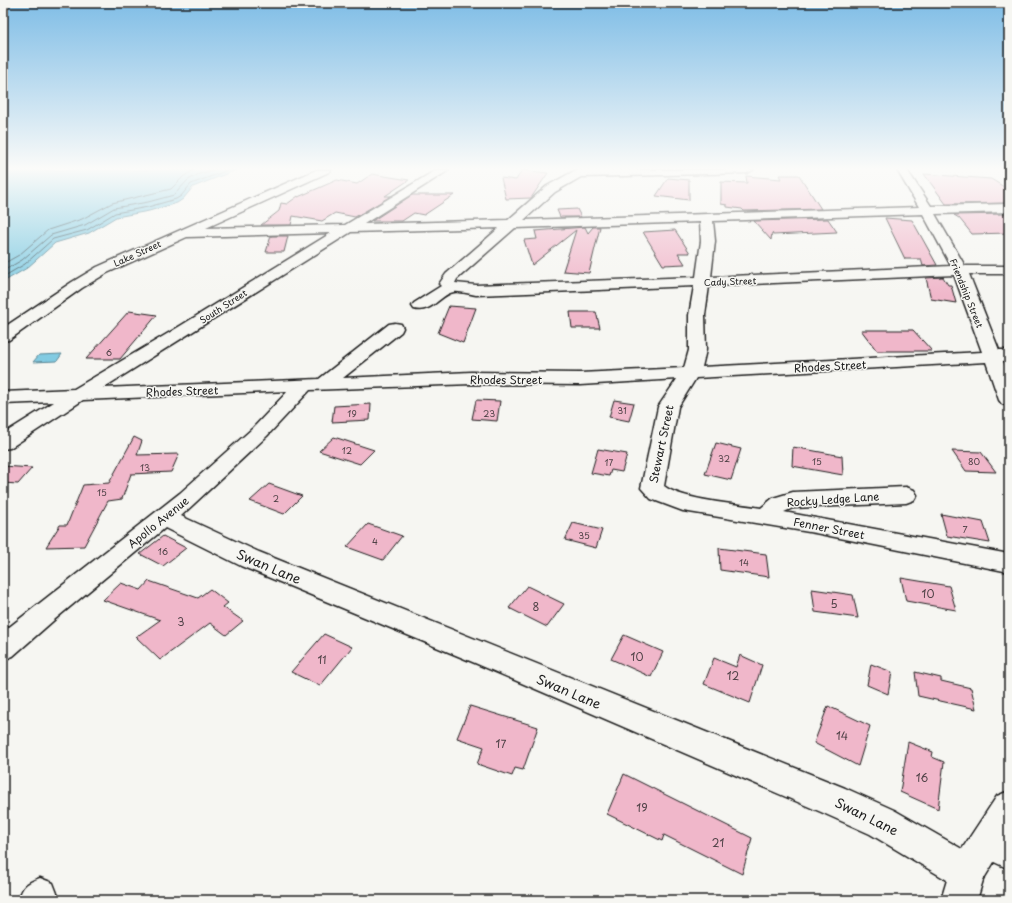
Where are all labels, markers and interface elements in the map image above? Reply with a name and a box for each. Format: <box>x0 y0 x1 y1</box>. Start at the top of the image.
street label: Lake Street <box>111 236 163 270</box>
street label: Friendship Street <box>947 256 987 330</box>
street label: Cady Street <box>704 273 757 289</box>
street label: South Street <box>197 285 250 327</box>
house number: 6 <box>106 345 112 359</box>
street label: Rhodes Street <box>793 356 867 376</box>
street label: Rhodes Street <box>470 371 543 388</box>
street label: Rhodes Street <box>145 381 219 401</box>
house number: 31 <box>617 403 627 417</box>
street label: Stewart Street <box>644 403 678 485</box>
house number: 19 <box>347 406 357 420</box>
house number: 23 <box>483 406 495 420</box>
house number: 12 <box>342 443 352 457</box>
house number: 32 <box>718 451 730 465</box>
house number: 15 <box>812 454 822 468</box>
house number: 80 <box>968 454 981 468</box>
house number: 17 <box>605 455 614 469</box>
house number: 13 <box>140 460 150 474</box>
house number: 15 <box>97 485 107 499</box>
street label: Rocky Ledge Lane <box>786 487 880 511</box>
house number: 2 <box>273 491 279 505</box>
street label: Apollo Avenue <box>124 492 192 552</box>
street label: Fenner Street <box>792 513 867 543</box>
house number: 7 <box>962 522 968 536</box>
house number: 35 <box>578 528 590 542</box>
house number: 4 <box>372 534 378 548</box>
house number: 16 <box>158 544 168 558</box>
street label: Swan Lane <box>234 544 304 588</box>
house number: 14 <box>739 555 749 569</box>
house number: 10 <box>922 585 934 602</box>
house number: 5 <box>830 595 838 612</box>
house number: 8 <box>533 598 540 615</box>
house number: 3 <box>177 613 185 630</box>
house number: 10 <box>631 648 643 665</box>
house number: 11 <box>317 651 327 668</box>
house number: 12 <box>727 667 740 684</box>
street label: Swan Lane <box>534 669 604 713</box>
house number: 14 <box>836 727 848 744</box>
house number: 17 <box>496 735 507 752</box>
house number: 16 <box>916 769 929 786</box>
street label: Swan Lane <box>832 792 902 840</box>
house number: 19 <box>636 799 648 816</box>
house number: 21 <box>712 834 724 851</box>

